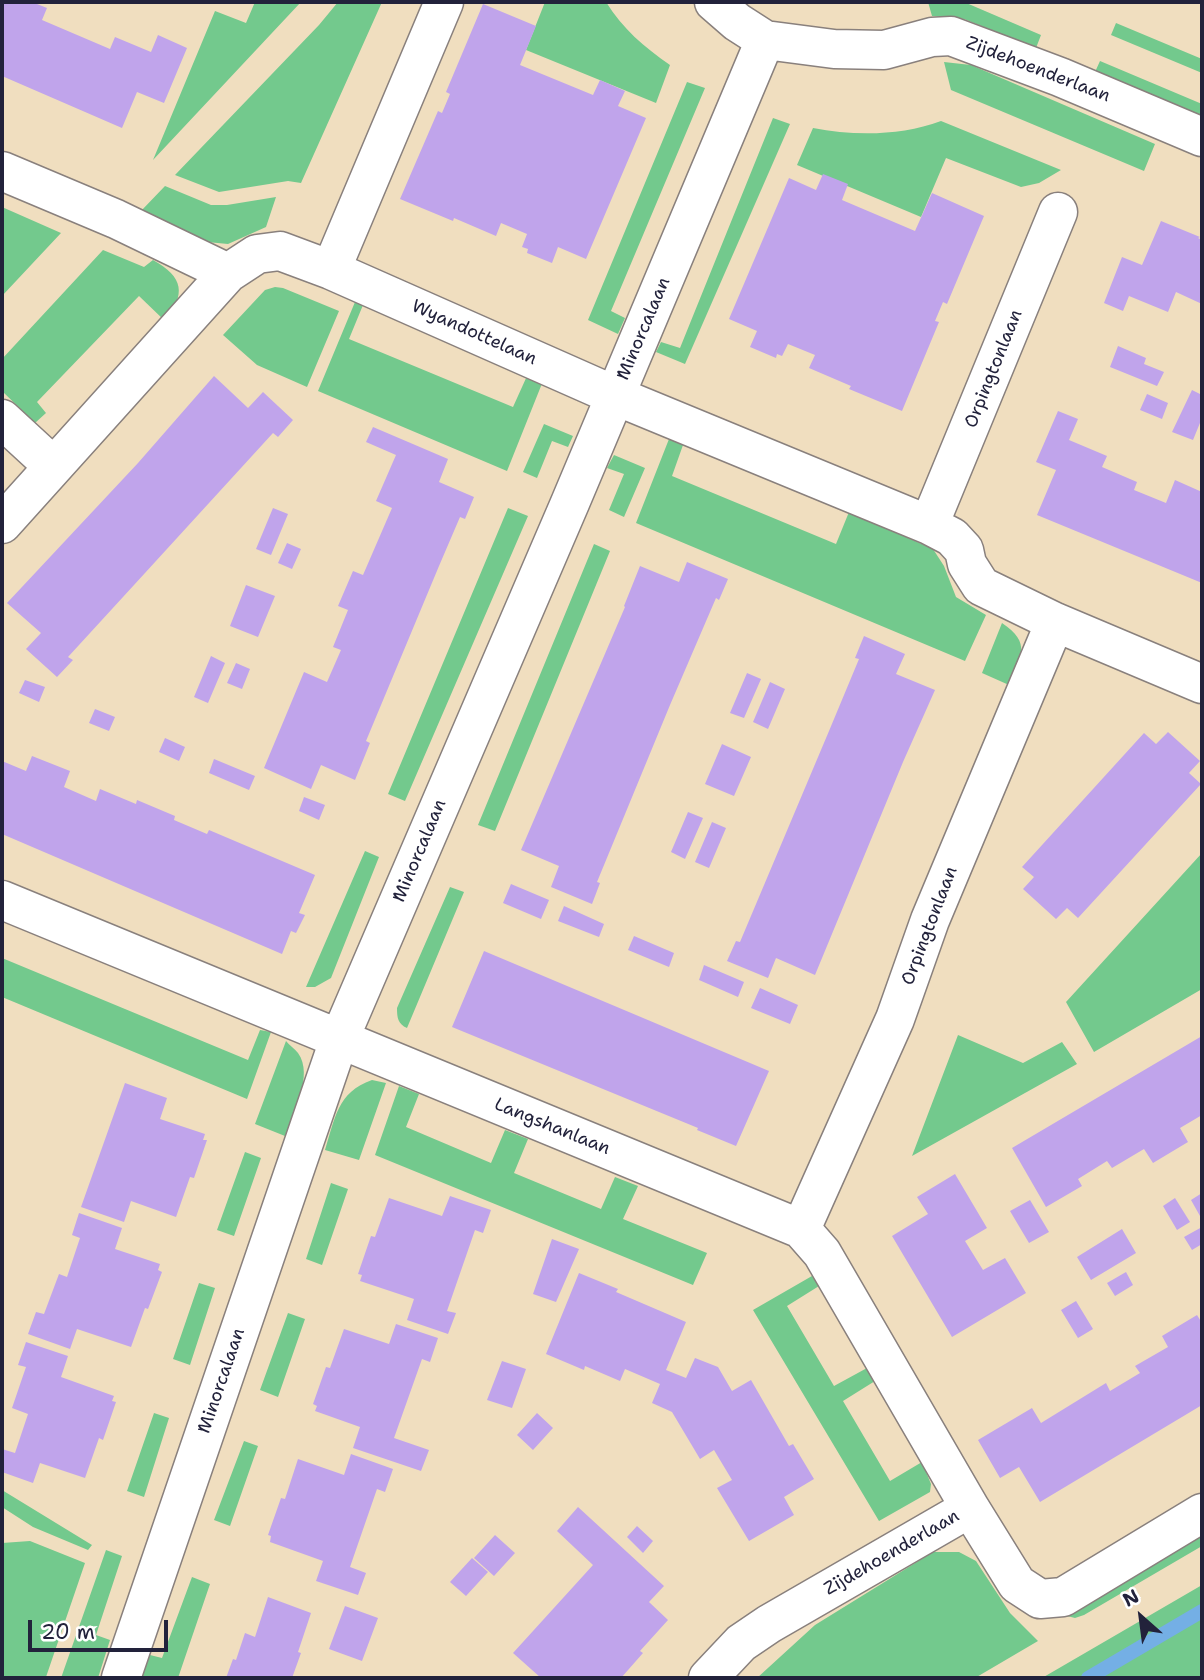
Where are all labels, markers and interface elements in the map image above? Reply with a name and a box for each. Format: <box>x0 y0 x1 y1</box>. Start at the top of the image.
street label: Zijdehoenderlaan <box>963 33 1113 107</box>
street label: Minorcalaan <box>613 274 675 384</box>
street label: Wyandottelaan <box>408 296 540 370</box>
street label: Orpingtonlaan <box>961 307 1027 431</box>
street label: Minorcalaan <box>389 796 451 906</box>
street label: Orpingtonlaan <box>897 864 963 988</box>
street label: Langshanlaan <box>491 1094 613 1160</box>
street label: Minorcalaan <box>194 1326 250 1436</box>
street label: Zijdehoenderlaan <box>821 1506 963 1600</box>
north arrow <box>1106 1582 1176 1652</box>
text: N <box>1118 1583 1143 1613</box>
scale bar <box>32 1606 172 1650</box>
text: 20 m <box>41 1618 95 1646</box>

